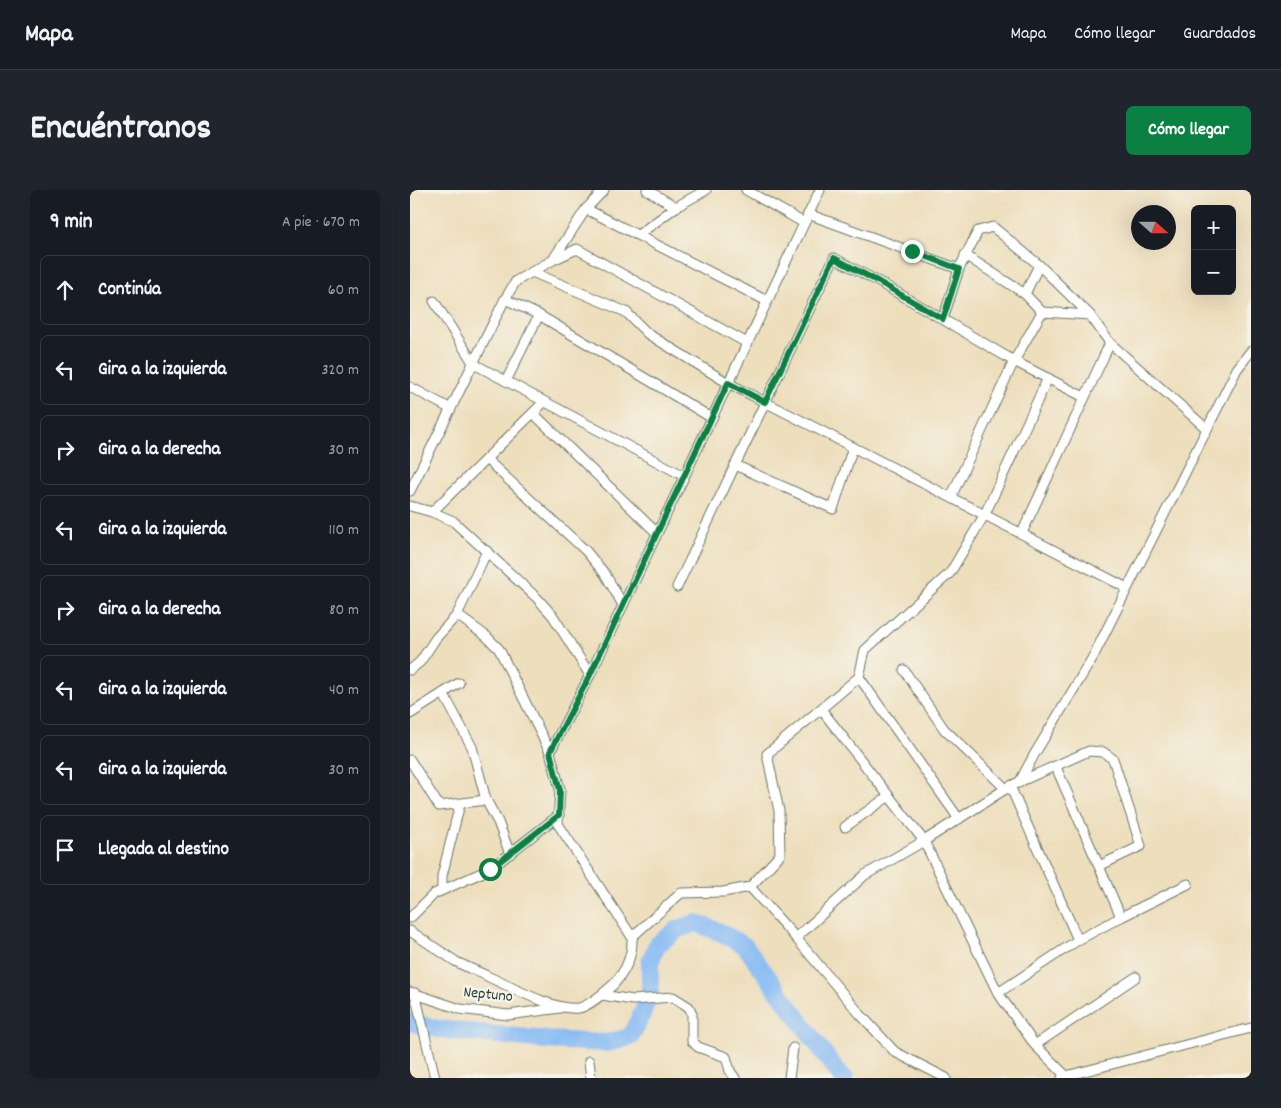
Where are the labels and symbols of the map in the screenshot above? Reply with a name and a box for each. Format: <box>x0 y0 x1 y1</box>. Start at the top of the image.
north arrow <box>1131 205 1176 250</box>
route end <box>901 240 924 263</box>
route start <box>479 858 502 881</box>
street label: Neptuno <box>462 981 514 1009</box>

